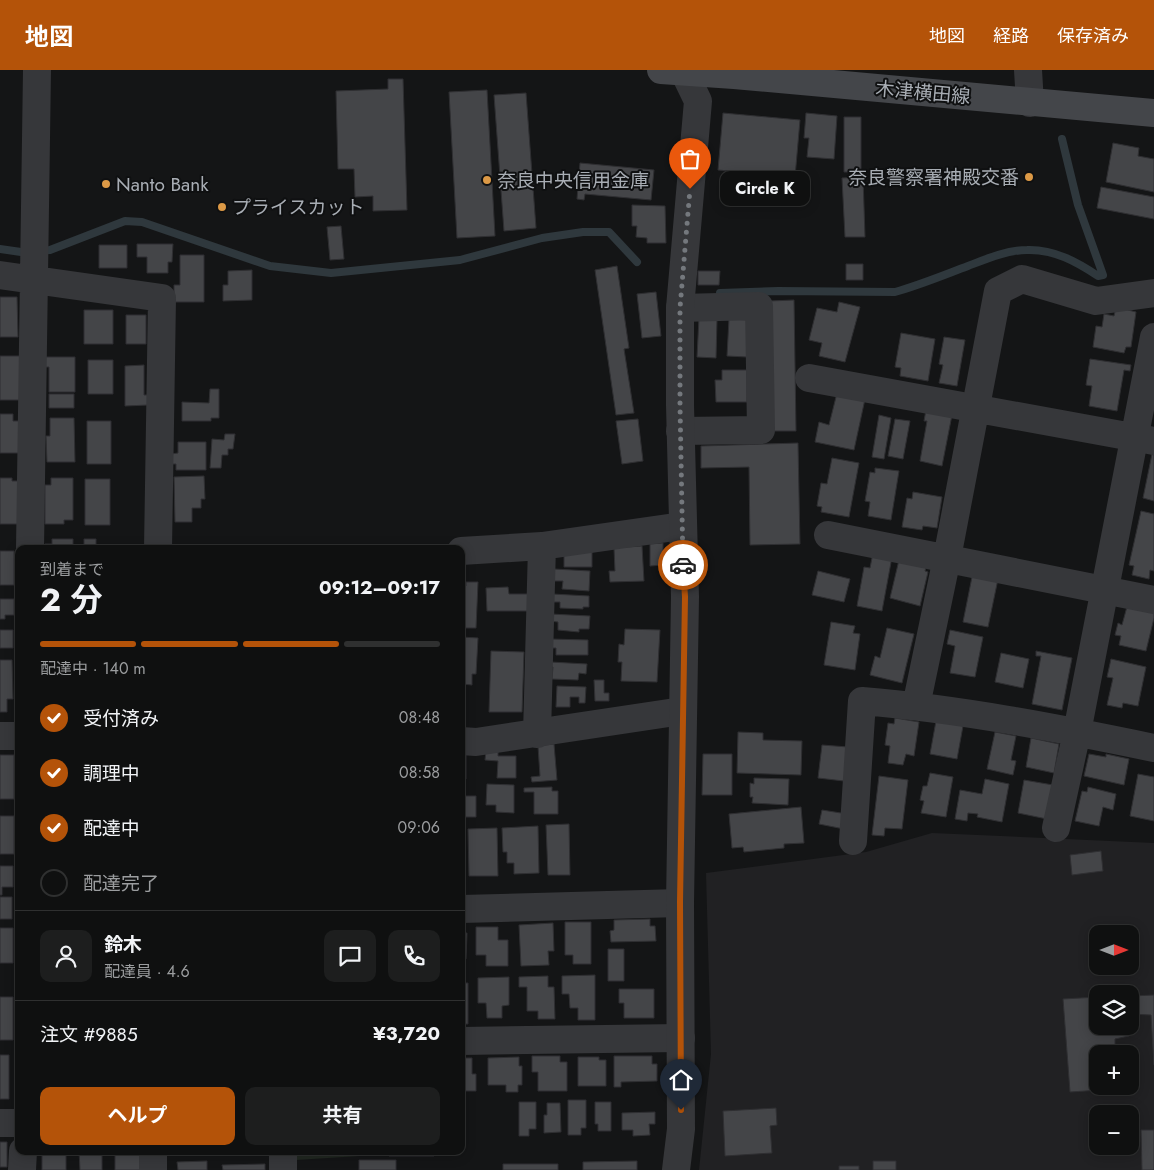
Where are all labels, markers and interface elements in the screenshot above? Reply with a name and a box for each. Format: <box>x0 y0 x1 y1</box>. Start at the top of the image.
text: 地図 <box>25 19 73 54</box>
text: 地図 <box>929 23 965 49</box>
text: 経路 <box>993 23 1029 49</box>
text: 保存済み <box>1057 23 1129 49</box>
street label: 木津横田線 <box>874 75 971 110</box>
pin <box>669 138 711 189</box>
icon: bag <box>676 145 704 173</box>
place label: 奈良警察署神殿交番 <box>848 164 1019 191</box>
place label: 奈良中央信用金庫 <box>497 167 649 194</box>
place label: Nanto Bank <box>116 171 209 198</box>
marker: 奈良警察署神殿交番 <box>1023 171 1035 183</box>
callout: Circle K <box>720 172 810 206</box>
marker: 奈良中央信用金庫 <box>481 174 493 186</box>
text: Circle K <box>735 177 795 200</box>
marker: Nanto Bank <box>100 178 112 190</box>
place label: プライスカット <box>232 194 364 221</box>
marker: プライスカット <box>216 201 228 213</box>
courier <box>658 540 708 590</box>
icon: car <box>669 551 697 579</box>
text: 到着まで <box>40 558 104 581</box>
text: 09:12–09:17 <box>319 574 440 601</box>
text: 2 分 <box>40 577 103 623</box>
text: 配達中 · 140 m <box>40 657 146 680</box>
icon: check <box>40 704 68 732</box>
text: 受付済み <box>83 705 159 732</box>
text: 08:48 <box>399 706 440 729</box>
icon: check <box>40 759 68 787</box>
text: 調理中 <box>83 760 140 787</box>
text: 08:58 <box>399 761 440 784</box>
icon: check <box>40 814 68 842</box>
text: 配達中 <box>83 815 140 842</box>
text: 09:06 <box>398 816 440 839</box>
text: 配達完了 <box>83 870 159 897</box>
north arrow <box>1089 925 1139 975</box>
map controls <box>1089 925 1139 1155</box>
button: person <box>40 930 92 982</box>
button: chat <box>324 930 376 982</box>
button: phone <box>388 930 440 982</box>
text: 鈴木 <box>104 931 142 958</box>
text: 配達員 · 4.6 <box>104 960 190 983</box>
button: layers <box>1089 985 1139 1035</box>
text: ¥3,720 <box>373 1020 440 1047</box>
text: 注文 #9885 <box>40 1021 138 1048</box>
button: + <box>1089 1045 1139 1095</box>
pin <box>660 1059 702 1110</box>
icon: home <box>667 1066 695 1094</box>
button: ヘルプ <box>40 1087 235 1145</box>
button: 共有 <box>245 1087 440 1145</box>
button: − <box>1089 1105 1139 1155</box>

